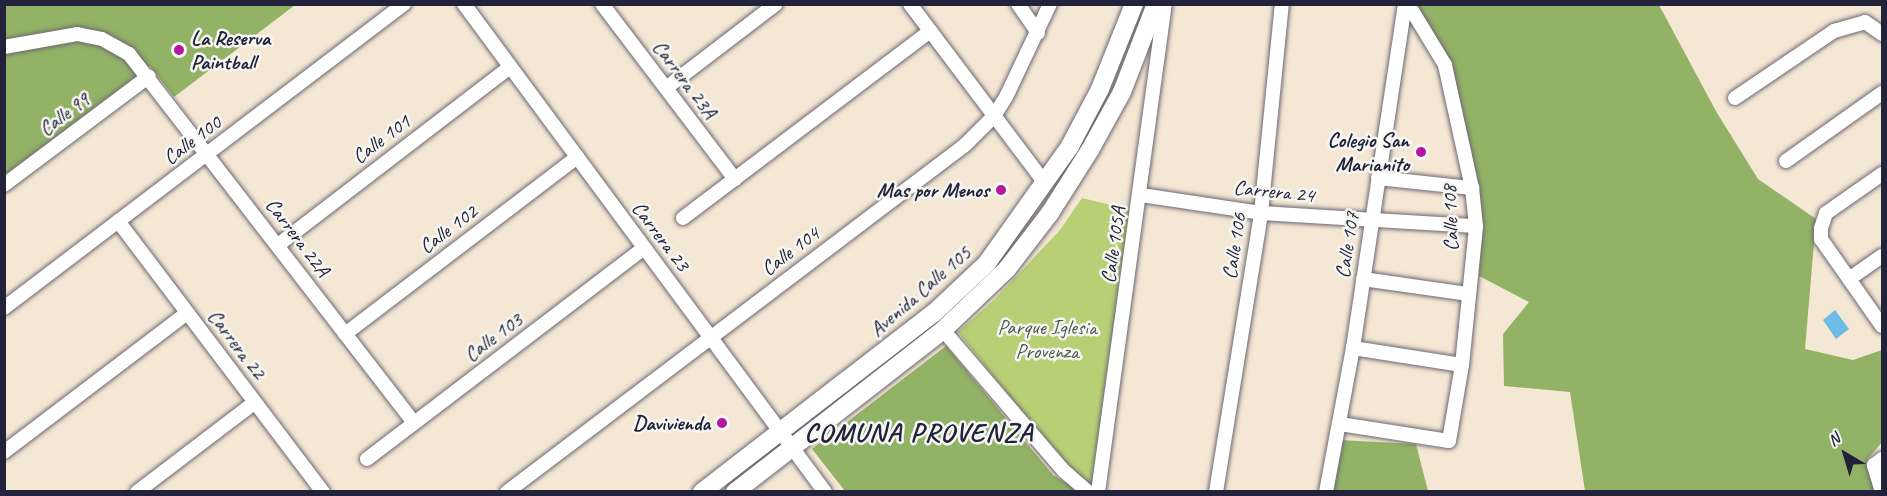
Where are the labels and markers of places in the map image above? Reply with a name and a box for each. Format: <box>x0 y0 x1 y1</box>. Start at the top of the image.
place label: La Reserva Paintball <box>191 25 270 75</box>
marker: La Reserva Paintball <box>172 43 186 57</box>
place label: Colegio San Marianito <box>1327 127 1409 177</box>
marker: Colegio San Marianito <box>1414 145 1428 159</box>
place label: Mas por Menos <box>877 177 989 203</box>
marker: Mas por Menos <box>994 183 1008 197</box>
place label: Davivienda <box>633 410 710 436</box>
marker: Davivienda <box>715 416 729 430</box>

